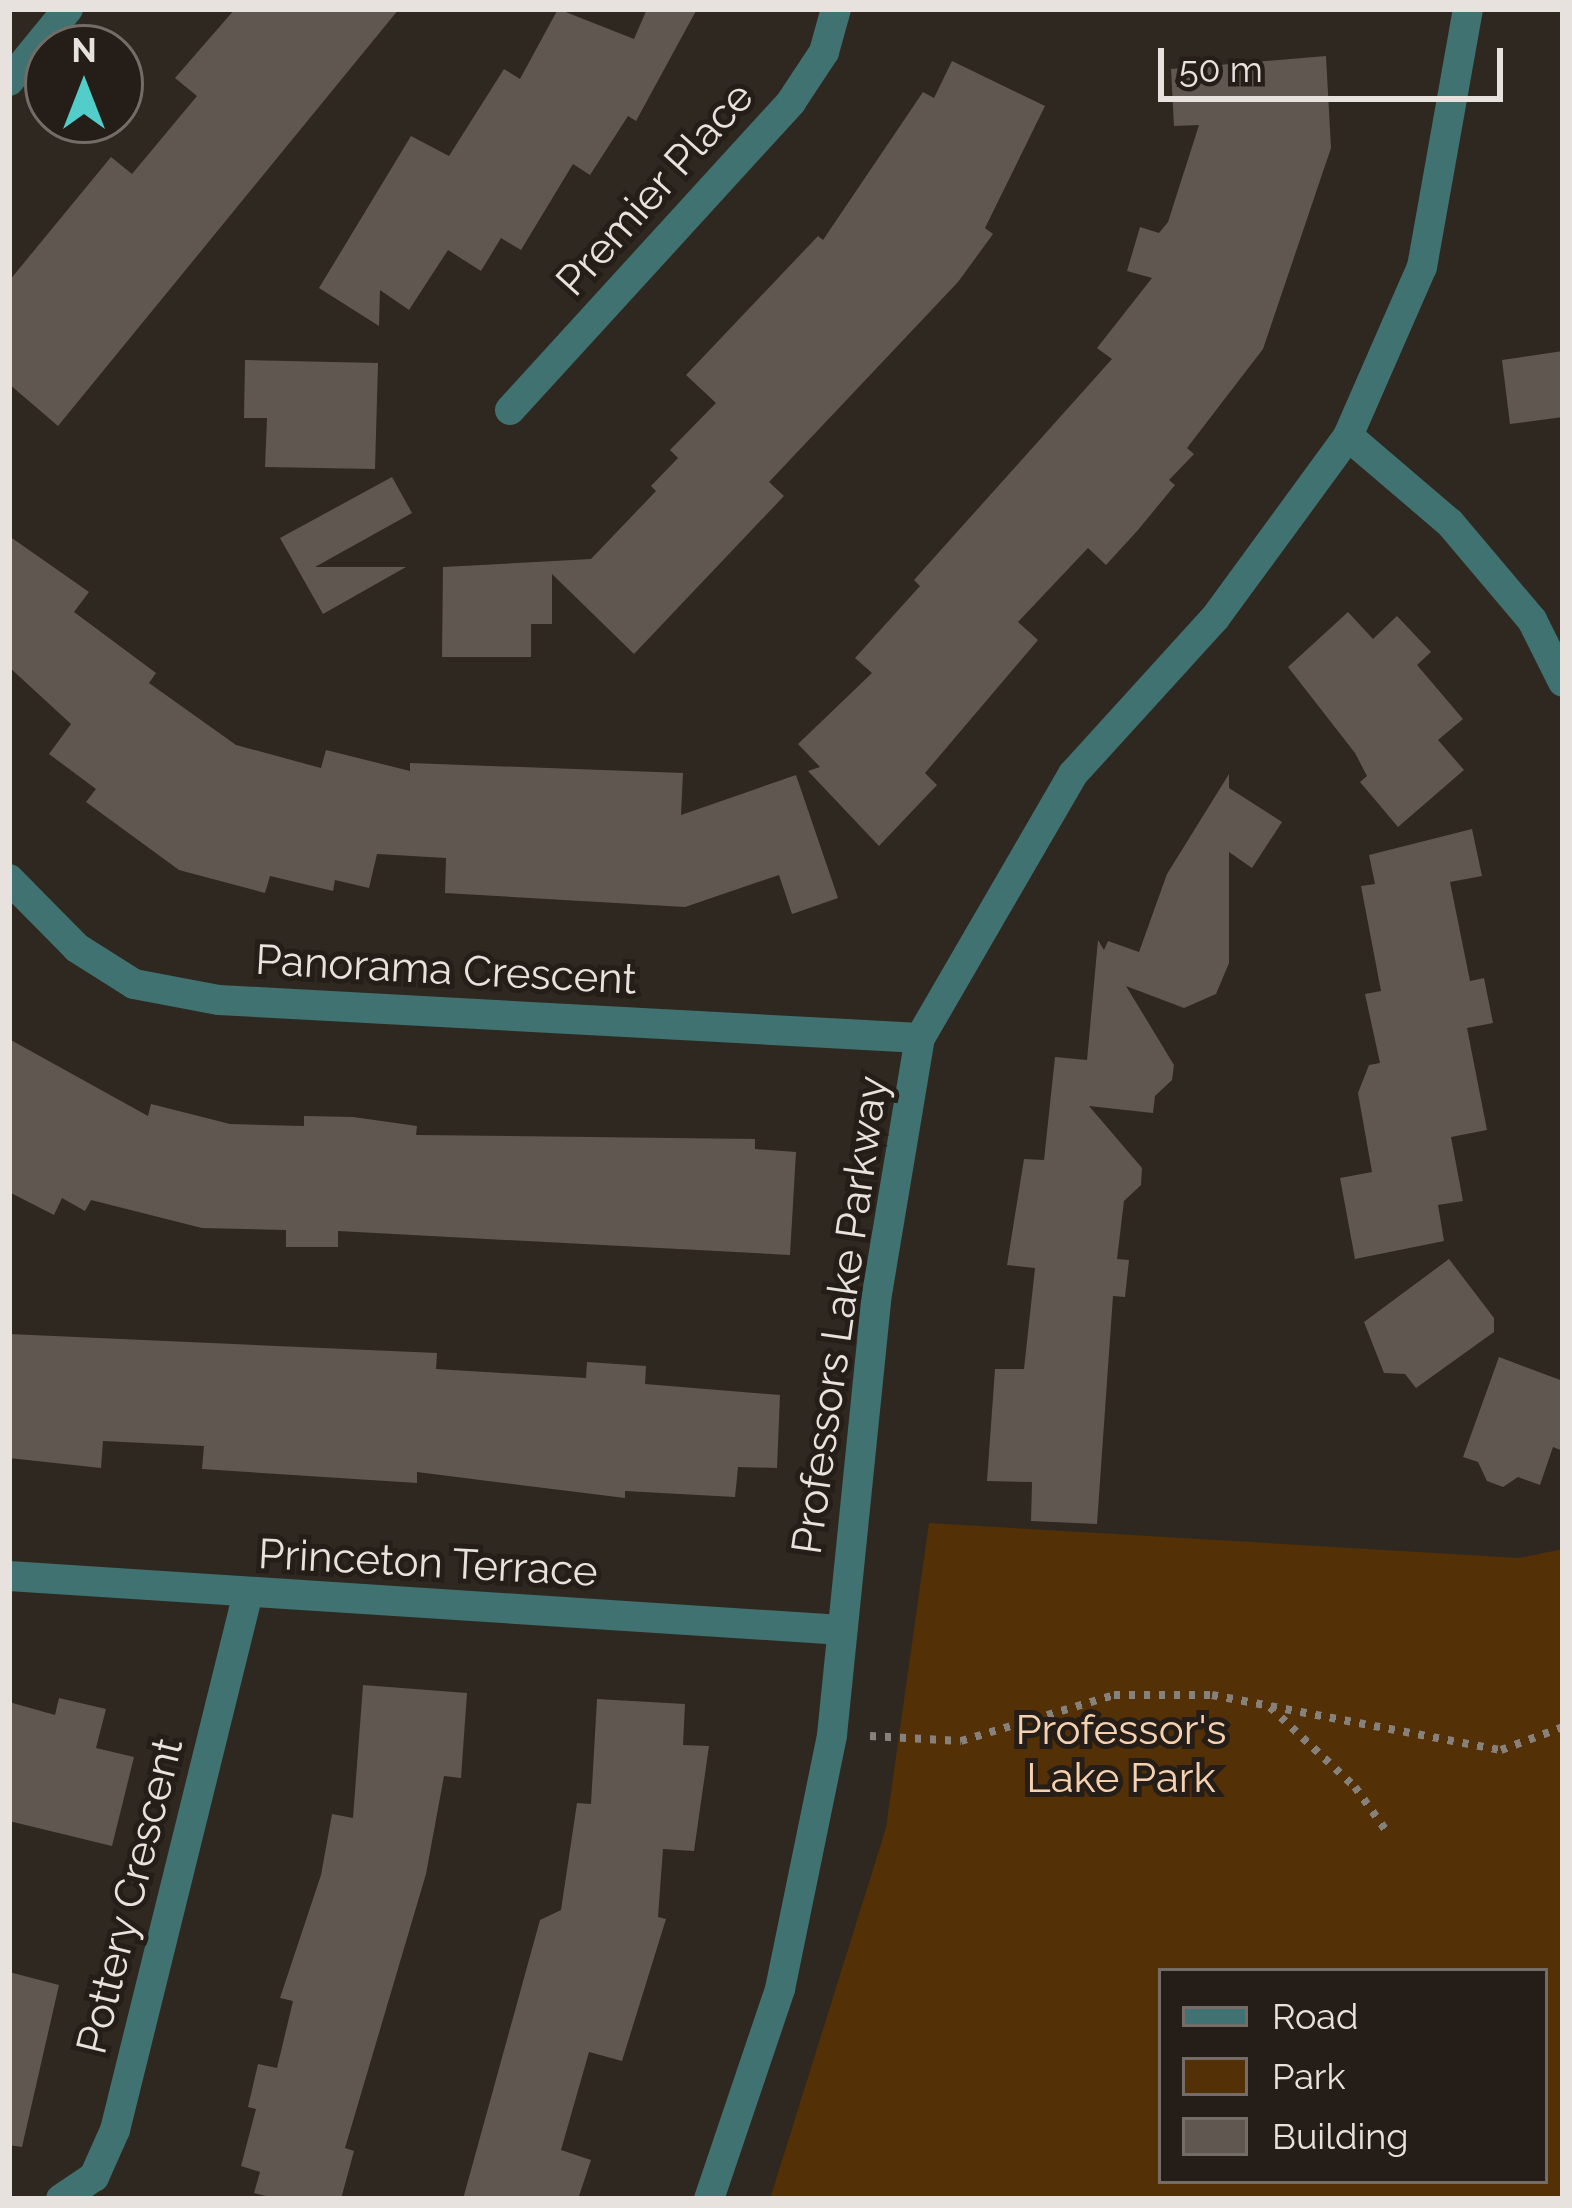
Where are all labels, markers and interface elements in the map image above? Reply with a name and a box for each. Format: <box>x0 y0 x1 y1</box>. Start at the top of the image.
north arrow <box>24 24 144 144</box>
scale bar <box>1164 24 1509 98</box>
text: N <box>71 31 97 70</box>
text: 50 m <box>1179 48 1263 90</box>
street label: Premier Place <box>546 72 764 306</box>
street label: Panorama Crescent <box>254 935 638 1005</box>
street label: Professors Lake Parkway <box>781 1073 899 1557</box>
street label: Princeton Terrace <box>256 1529 600 1597</box>
park label: Professor's Lake Park <box>1015 1705 1227 1804</box>
street label: Pottery Crescent <box>66 1732 194 2060</box>
legend <box>1158 1968 1548 2184</box>
text: Road <box>1272 1995 1358 2037</box>
text: Park <box>1272 2055 1346 2097</box>
text: Building <box>1272 2115 1408 2157</box>

